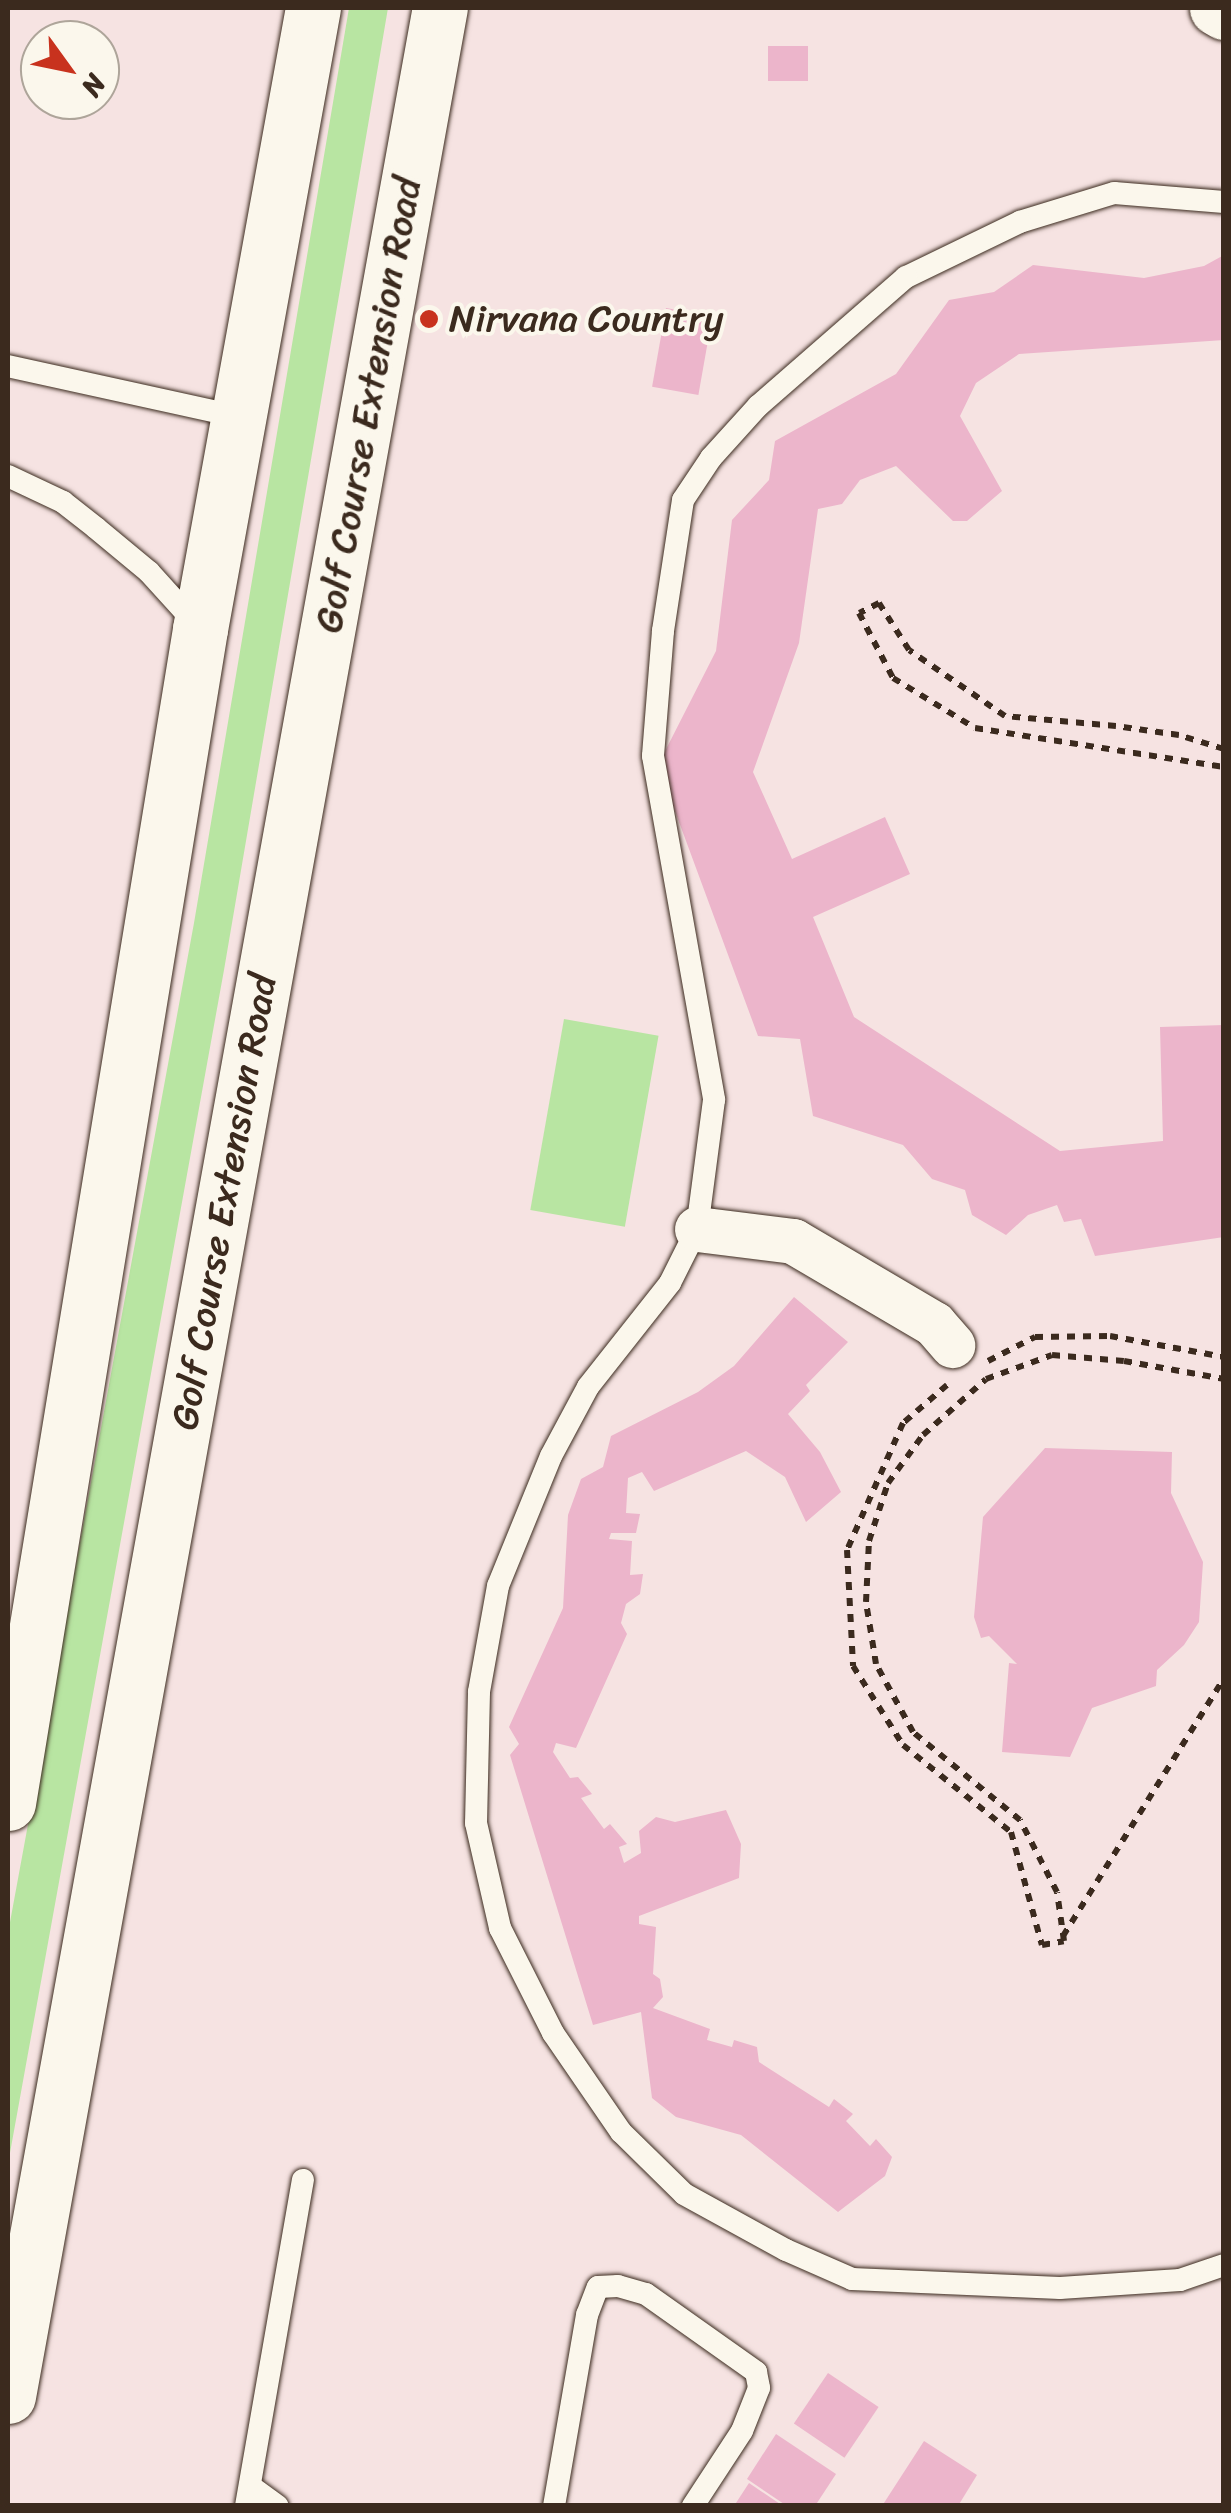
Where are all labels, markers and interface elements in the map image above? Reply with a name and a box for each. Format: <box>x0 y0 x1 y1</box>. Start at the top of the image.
north arrow <box>20 20 120 120</box>
text: N <box>68 64 120 107</box>
street label: Golf Course Extension Road <box>306 174 430 636</box>
place label: Nirvana Country <box>449 296 724 342</box>
marker: Nirvana Country <box>418 308 440 330</box>
street label: Golf Course Extension Road <box>162 971 286 1433</box>

